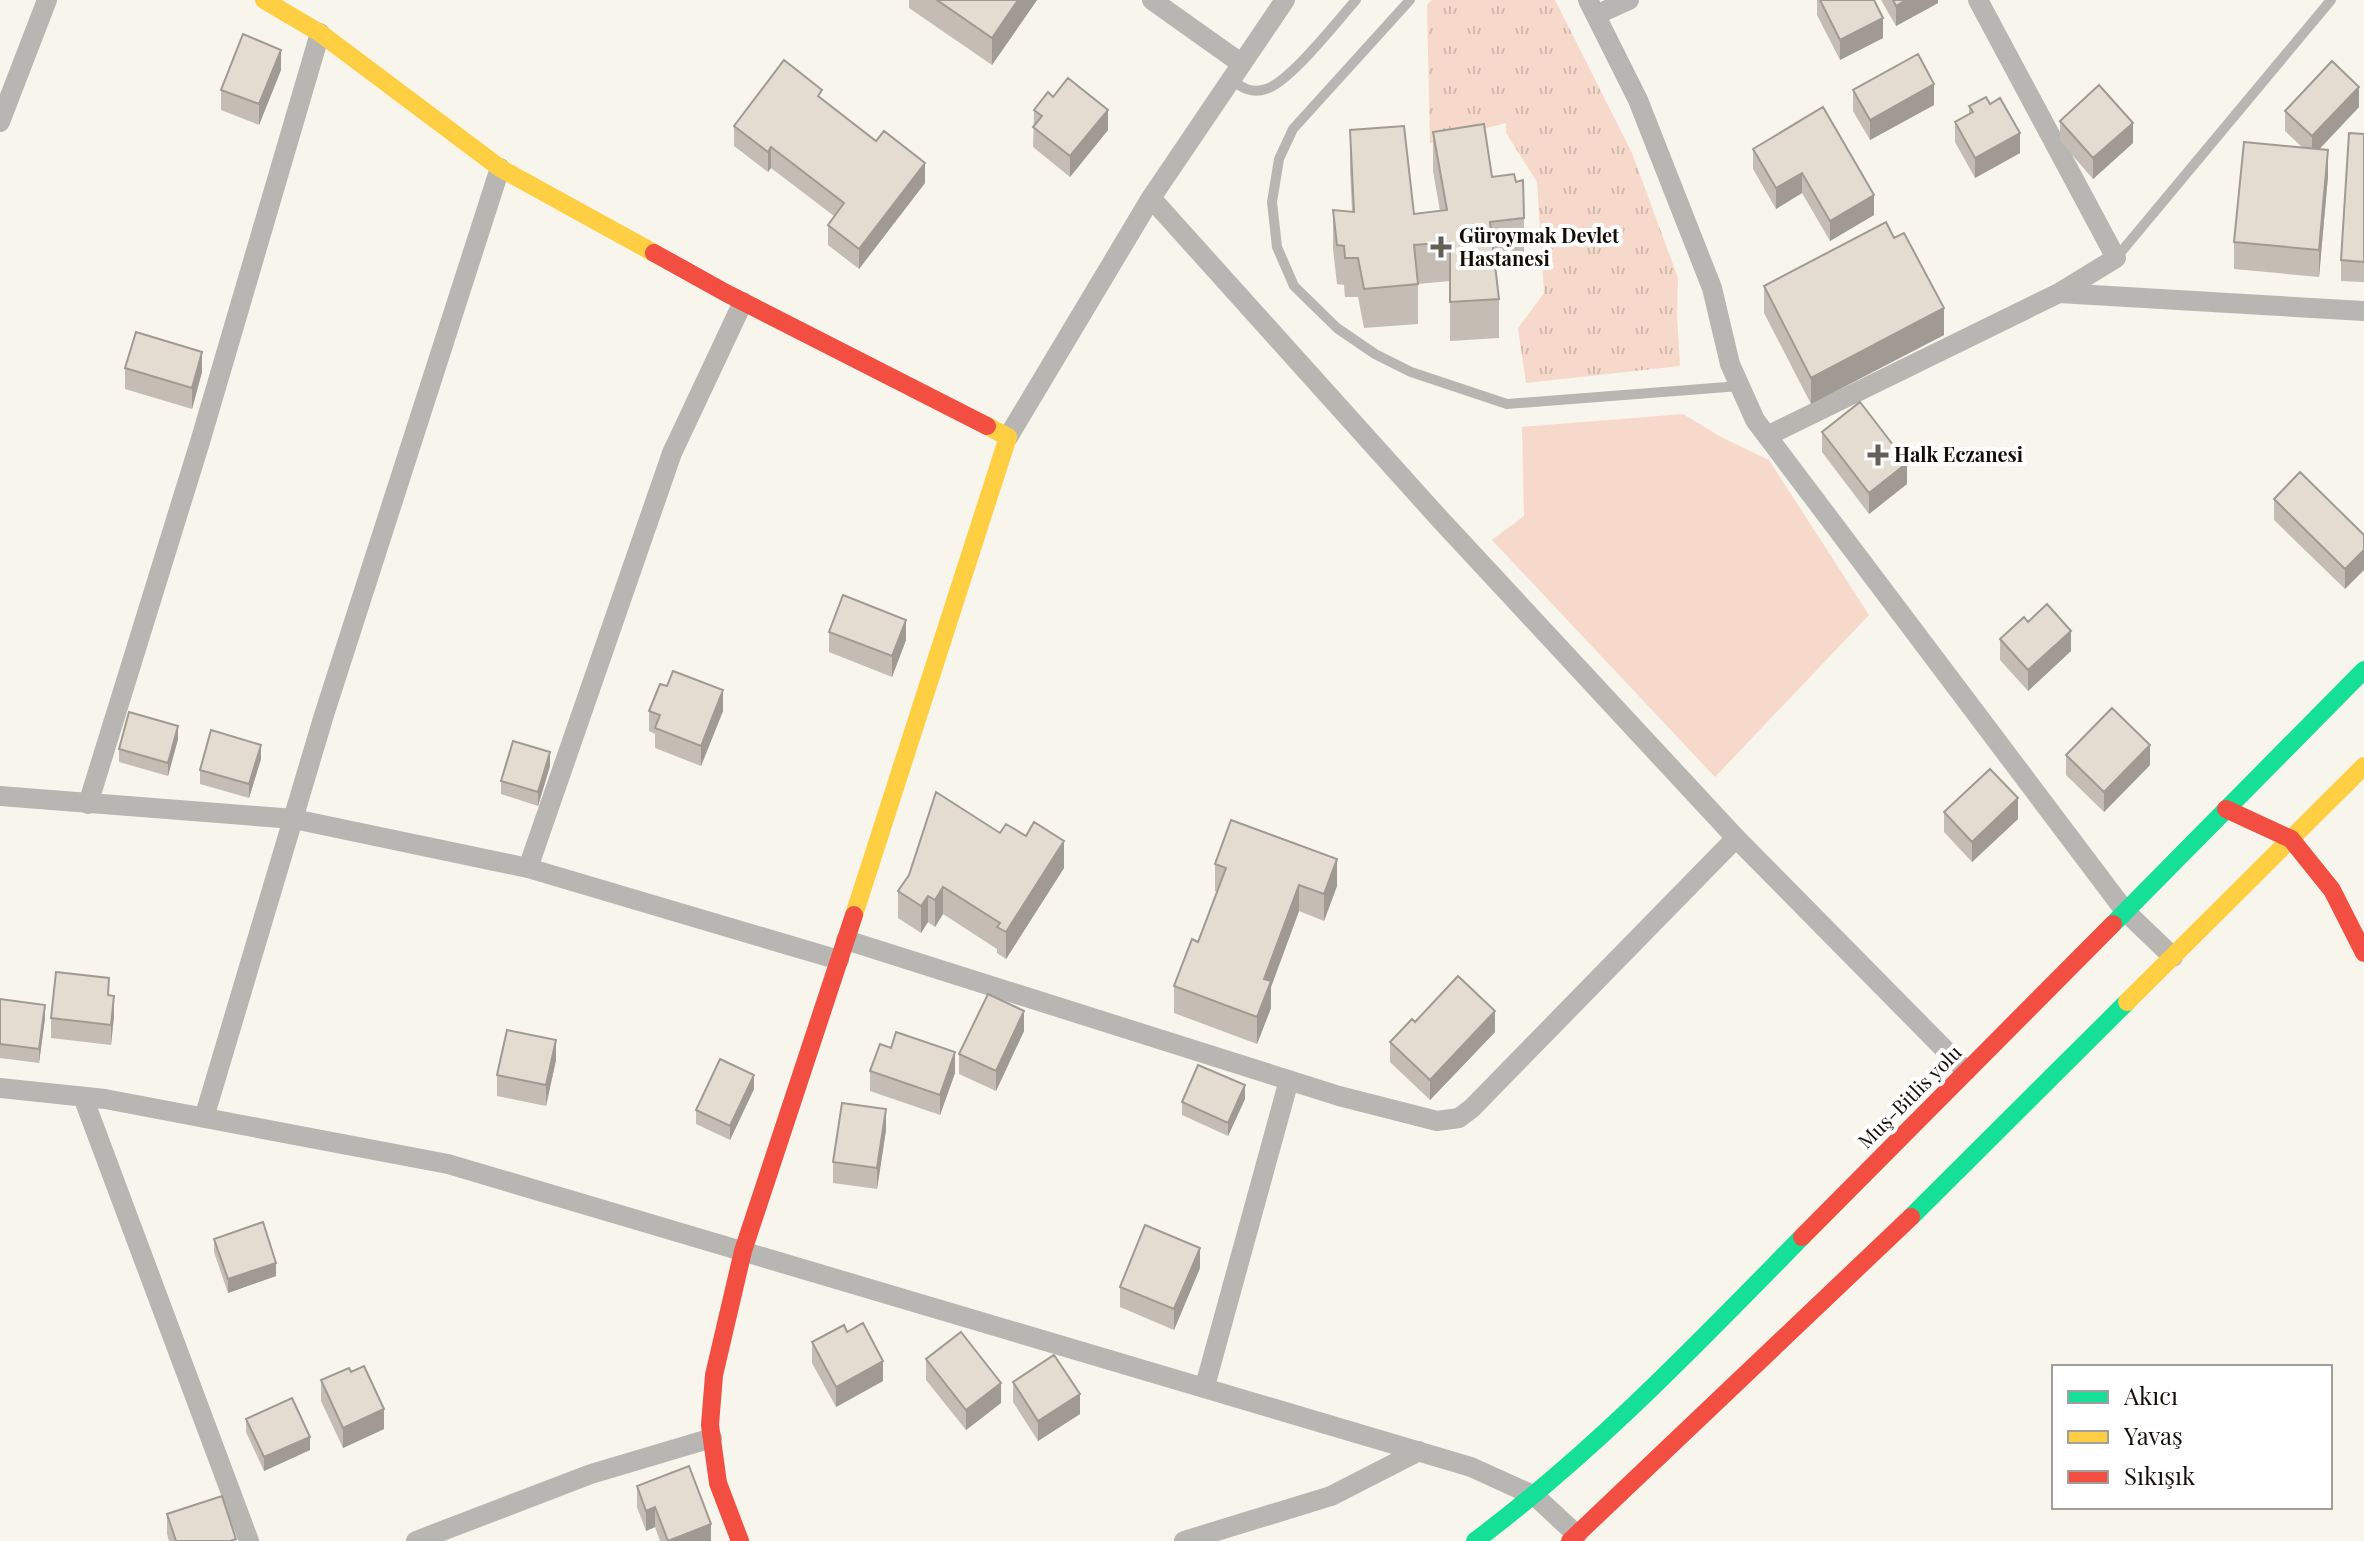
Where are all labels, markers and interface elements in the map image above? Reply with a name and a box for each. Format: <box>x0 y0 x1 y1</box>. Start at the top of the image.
place label: Güroymak Devlet Hastanesi <box>1459 221 1620 271</box>
marker: Güroymak Devlet Hastanesi <box>1430 236 1452 258</box>
place label: Halk Eczanesi <box>1894 440 2023 467</box>
marker: Halk Eczanesi <box>1869 446 1887 464</box>
street label: Muş-Bitlis yolu <box>1851 1038 1967 1154</box>
legend <box>2052 1365 2332 1509</box>
text: Akıcı <box>2123 1379 2178 1411</box>
text: Yavaş <box>2123 1419 2183 1451</box>
text: Sıkışık <box>2124 1459 2196 1491</box>

